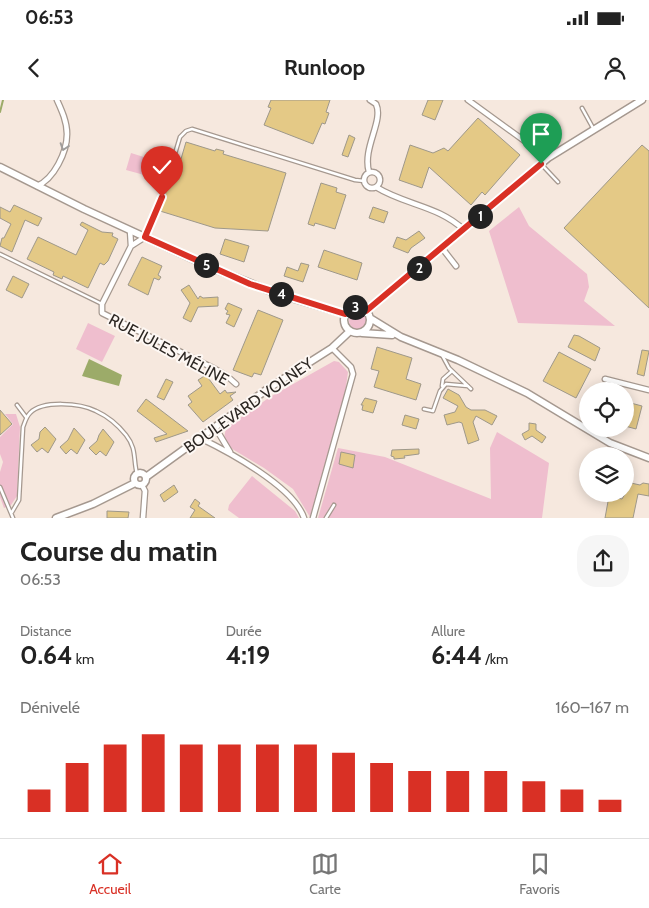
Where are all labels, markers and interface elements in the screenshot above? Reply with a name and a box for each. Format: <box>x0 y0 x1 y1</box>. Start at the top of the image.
text: 06:53 <box>25 6 74 29</box>
icon: back <box>20 54 48 82</box>
text: Runloop <box>284 54 365 81</box>
icon: person <box>601 54 629 82</box>
pin <box>520 113 562 164</box>
icon: arrive <box>527 120 555 148</box>
one-way arrow <box>60 142 70 150</box>
pin <box>141 146 183 197</box>
icon: check <box>148 153 176 181</box>
pin: 1 <box>468 204 492 228</box>
text: 1 <box>478 207 483 225</box>
pin: 5 <box>194 252 218 278</box>
text: 5 <box>203 256 210 274</box>
pin: 2 <box>406 256 432 280</box>
text: 2 <box>416 259 423 277</box>
pin: 4 <box>268 282 294 306</box>
text: 4 <box>277 285 286 303</box>
pin: 3 <box>342 294 368 320</box>
text: 3 <box>352 298 359 316</box>
street label: RUE JULES MÉLINE <box>106 310 232 389</box>
street label: BOULEVARD VOLNEY <box>180 353 317 457</box>
map controls <box>579 382 634 502</box>
button: locate <box>579 382 634 437</box>
button: layers <box>579 447 634 502</box>
text: Course du matin <box>20 534 218 568</box>
button: share <box>577 535 629 587</box>
text: 06:53 <box>20 570 61 589</box>
text: Distance <box>20 622 72 640</box>
text: Durée <box>226 622 262 640</box>
text: Allure <box>431 622 465 640</box>
text: 0.64 <box>20 640 73 670</box>
text: 4:19 <box>226 640 270 670</box>
text: 6:44 <box>431 640 482 670</box>
text: km <box>73 650 94 668</box>
text: /km <box>482 650 508 668</box>
text: Dénivelé <box>20 698 80 717</box>
text: 160–167 m <box>555 698 629 717</box>
tab: Accueil <box>89 850 131 898</box>
tab: Carte <box>309 850 341 898</box>
tab: Favoris <box>519 850 560 898</box>

